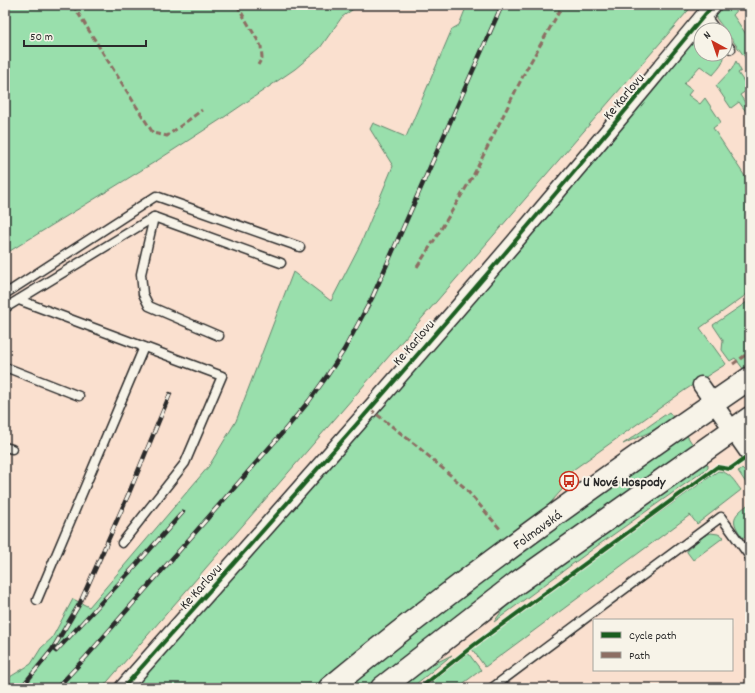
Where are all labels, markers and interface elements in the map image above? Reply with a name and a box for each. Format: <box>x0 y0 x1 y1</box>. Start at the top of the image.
scale bar <box>24 22 146 48</box>
north arrow <box>693 22 733 62</box>
text: N <box>701 28 716 44</box>
text: 50 m <box>30 29 53 46</box>
street label: Ke Karlovu <box>599 70 650 125</box>
street label: Ke Karlovu <box>389 316 440 371</box>
bus stop icon: U Nové Hospody <box>558 470 580 492</box>
place label: U Nové Hospody <box>583 473 667 493</box>
street label: Folmavská <box>509 506 567 555</box>
street label: Ke Karlovu <box>175 560 227 615</box>
legend <box>593 619 733 671</box>
text: Cycle path <box>629 628 677 645</box>
text: Path <box>629 648 650 665</box>

